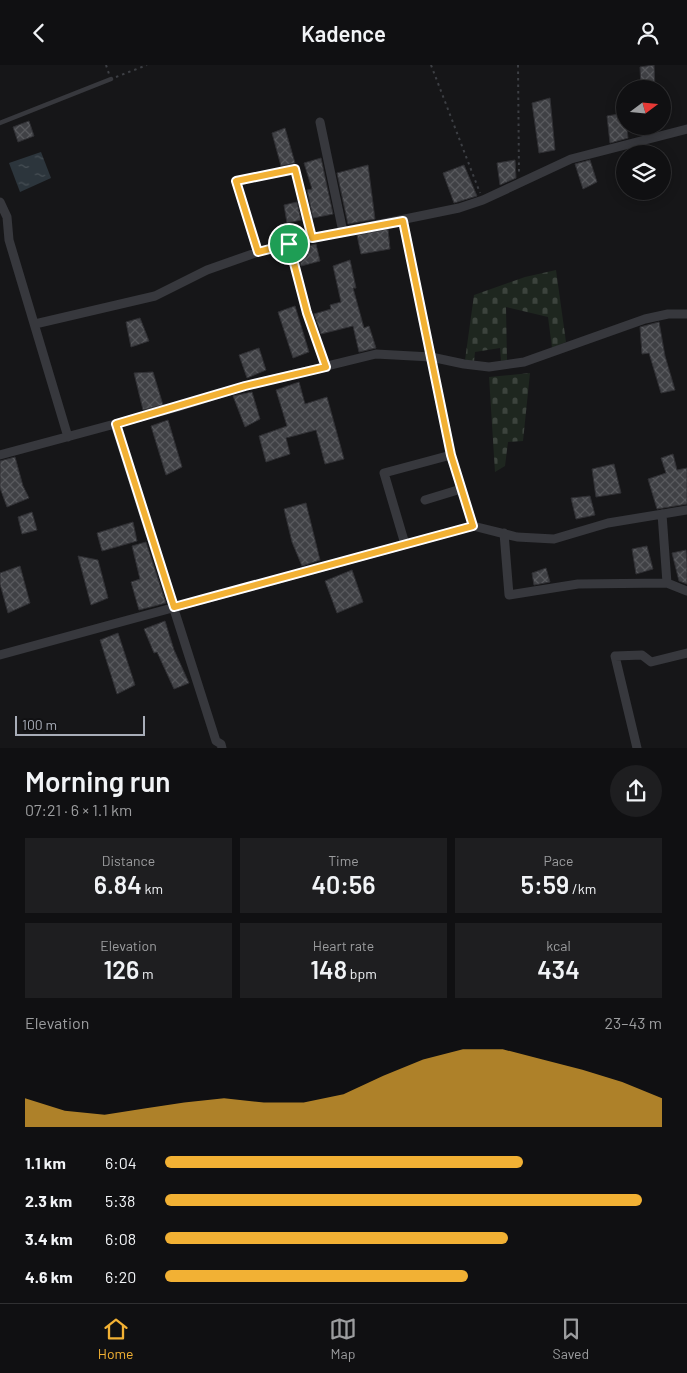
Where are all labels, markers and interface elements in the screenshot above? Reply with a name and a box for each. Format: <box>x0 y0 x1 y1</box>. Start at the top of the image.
icon: back <box>25 19 53 47</box>
icon: person <box>634 19 662 47</box>
text: Kadence <box>301 20 386 46</box>
north arrow <box>616 80 671 135</box>
map controls <box>616 80 671 200</box>
button: layers <box>616 145 671 200</box>
pin <box>268 223 310 265</box>
icon: arrive <box>275 230 303 258</box>
scale bar <box>15 713 145 736</box>
text: 100 m <box>22 716 57 733</box>
text: Morning run <box>25 764 171 798</box>
button: share <box>610 765 662 817</box>
text: 07:21 · 6 × 1.1 km <box>25 800 132 819</box>
text: Distance <box>102 852 155 869</box>
text: Time <box>328 852 359 869</box>
text: Pace <box>543 852 574 869</box>
text: 6.84 <box>94 869 142 899</box>
text: 40:56 <box>311 869 376 899</box>
text: 5:59 <box>521 869 569 899</box>
text: km <box>142 880 163 897</box>
text: /km <box>569 880 596 897</box>
text: Elevation <box>100 937 157 954</box>
text: Heart rate <box>313 937 374 954</box>
text: kcal <box>546 937 571 954</box>
text: 126 <box>103 954 139 984</box>
text: 148 <box>310 954 347 984</box>
text: 434 <box>537 954 580 984</box>
text: m <box>139 965 154 982</box>
text: bpm <box>347 965 377 982</box>
text: Elevation <box>25 1013 89 1032</box>
text: 23–43 m <box>605 1013 662 1032</box>
text: 1.1 km <box>25 1153 66 1172</box>
text: 6:04 <box>105 1153 137 1172</box>
text: 2.3 km <box>25 1191 72 1210</box>
text: 5:38 <box>105 1191 135 1210</box>
text: 3.4 km <box>25 1229 73 1248</box>
text: 6:08 <box>105 1229 136 1248</box>
text: 4.6 km <box>25 1267 73 1286</box>
text: 6:20 <box>105 1267 136 1286</box>
tab: Home <box>98 1315 133 1362</box>
tab: Map <box>329 1315 357 1362</box>
tab: Saved <box>552 1315 589 1362</box>

